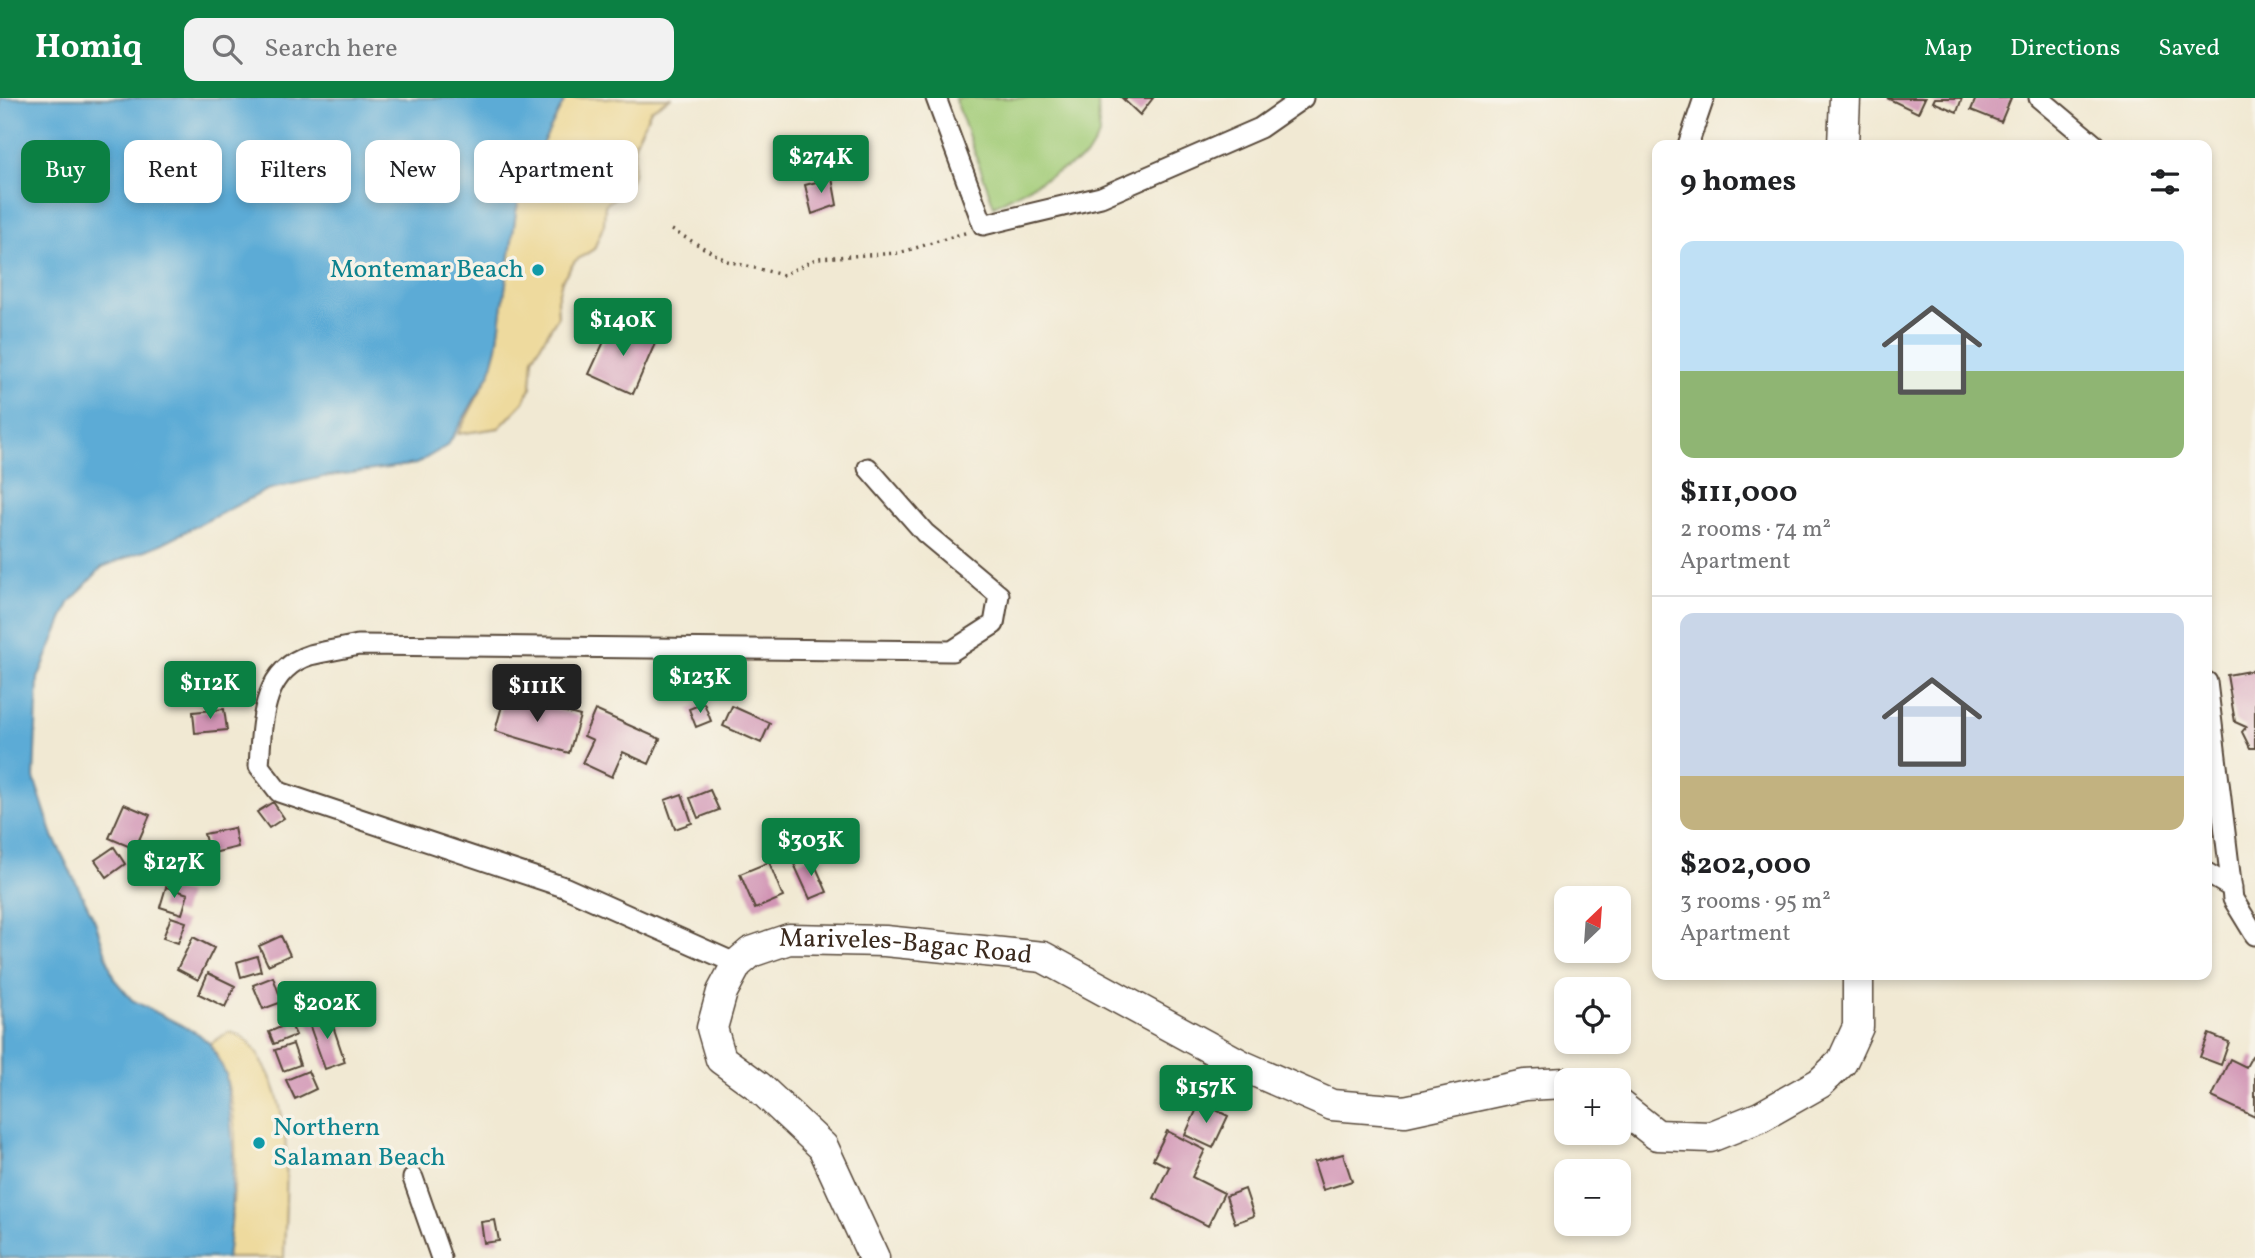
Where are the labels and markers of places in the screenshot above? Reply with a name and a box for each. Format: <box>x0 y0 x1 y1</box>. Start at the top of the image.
pin: $274K <box>772 136 870 195</box>
place label: Montemar Beach <box>330 252 524 288</box>
marker: Montemar Beach <box>530 262 546 278</box>
pin: $140K <box>574 299 672 358</box>
pin: $123K <box>651 656 749 715</box>
pin: $112K <box>161 662 259 721</box>
pin: $111K <box>488 664 586 724</box>
pin: $303K <box>762 818 860 878</box>
pin: $127K <box>125 840 223 900</box>
pin: $202K <box>278 982 376 1041</box>
pin: $157K <box>1157 1066 1255 1125</box>
place label: Northern Salaman Beach <box>273 1110 446 1176</box>
marker: Northern Salaman Beach <box>251 1135 267 1151</box>

